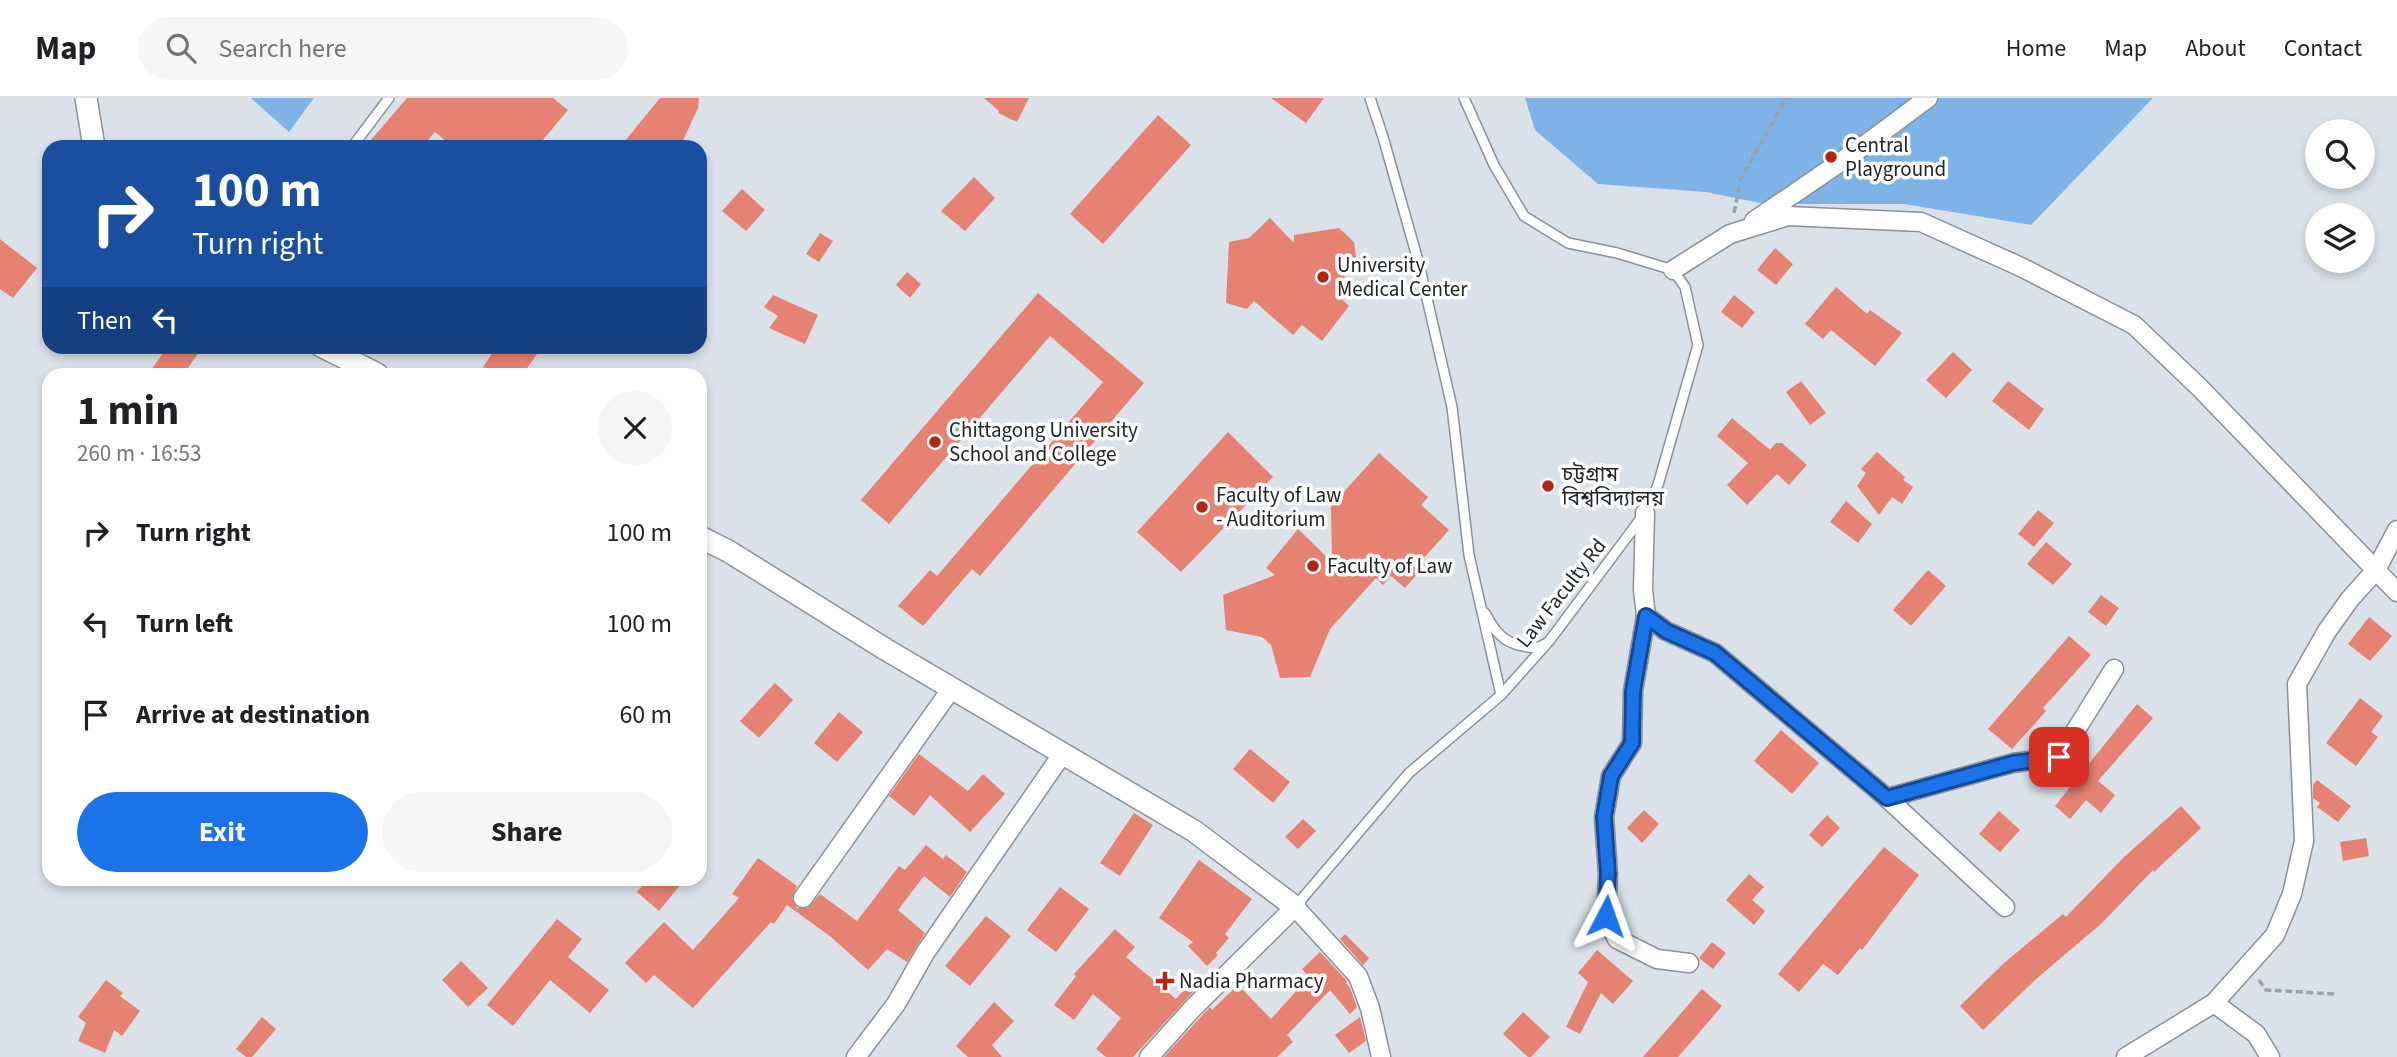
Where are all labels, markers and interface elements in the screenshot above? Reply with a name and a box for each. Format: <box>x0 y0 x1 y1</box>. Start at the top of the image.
search box <box>138 17 628 80</box>
text: Map <box>35 25 96 72</box>
icon: search <box>162 29 200 67</box>
text: Search here <box>218 30 347 67</box>
text: Home <box>2006 31 2066 66</box>
text: Map <box>2104 31 2147 66</box>
text: About <box>2185 31 2246 66</box>
text: Contact <box>2284 31 2362 66</box>
map controls <box>2305 119 2375 273</box>
button: search <box>2305 119 2375 189</box>
place label: Central Playground <box>1845 130 1946 184</box>
marker: Central Playground <box>1823 149 1839 165</box>
text: 100 m <box>192 156 321 226</box>
icon: right <box>77 168 168 259</box>
button: layers <box>2305 203 2375 273</box>
text: Turn right <box>192 221 323 267</box>
place label: University Medical Center <box>1337 250 1468 304</box>
marker: University Medical Center <box>1315 269 1331 285</box>
icon: left <box>146 301 184 339</box>
text: Then <box>77 302 132 339</box>
text: 1 min <box>77 381 179 441</box>
button: close <box>598 391 672 465</box>
place label: Chittagong University School and College <box>949 415 1138 469</box>
marker: Chittagong University School and College <box>927 434 943 450</box>
text: 260 m · 16:53 <box>77 437 201 470</box>
place label: চট্টগ্রাম বিশ্ববিদ্যালয় <box>1561 459 1665 513</box>
marker: চট্টগ্রাম বিশ্ববিদ্যালয় <box>1540 478 1556 494</box>
place label: Faculty of Law - Auditorium <box>1216 480 1341 534</box>
marker: Faculty of Law - Auditorium <box>1194 499 1210 515</box>
icon: right <box>77 514 115 552</box>
text: Turn right <box>136 514 251 551</box>
text: 100 m <box>606 514 672 551</box>
street label: Law Faculty Rd <box>1509 532 1613 654</box>
place label: Faculty of Law <box>1327 551 1452 581</box>
marker: Faculty of Law <box>1305 558 1321 574</box>
icon: left <box>77 605 115 643</box>
text: Turn left <box>136 605 233 642</box>
text: 100 m <box>606 605 672 642</box>
icon: arrive <box>77 696 115 734</box>
text: Arrive at destination <box>136 696 370 733</box>
text: 60 m <box>619 696 672 733</box>
pin <box>2029 727 2089 787</box>
icon: arrive <box>2040 738 2078 776</box>
button: Exit <box>77 792 368 872</box>
button: Share <box>382 792 672 872</box>
position arrow <box>1569 879 1643 953</box>
place label: Nadia Pharmacy <box>1179 966 1324 996</box>
marker: Nadia Pharmacy <box>1157 973 1173 989</box>

